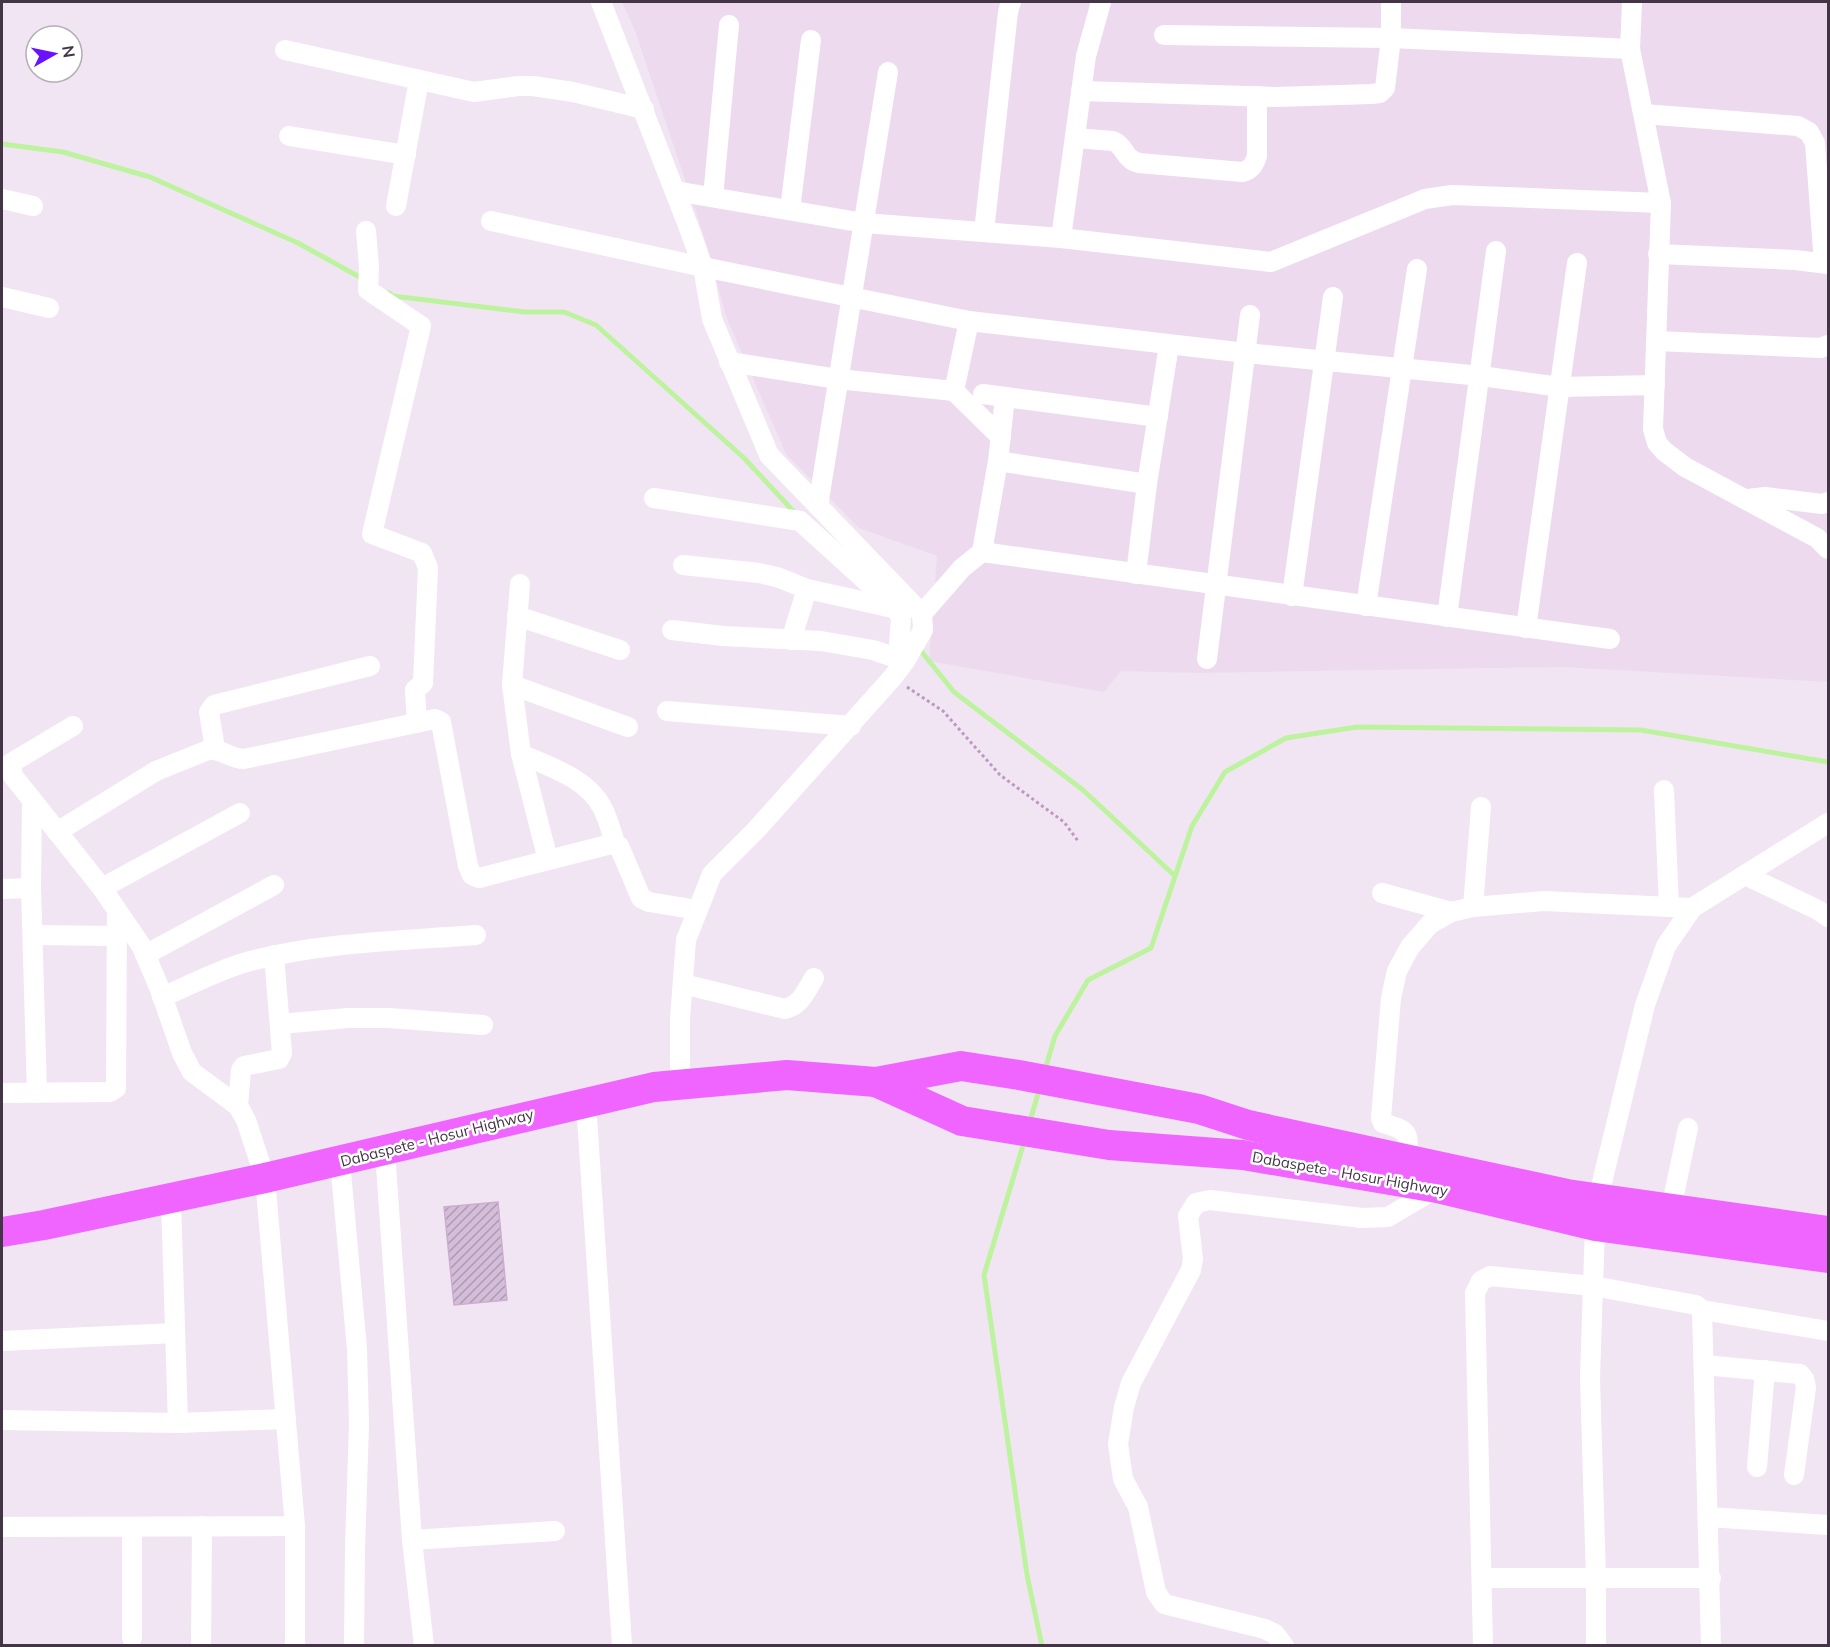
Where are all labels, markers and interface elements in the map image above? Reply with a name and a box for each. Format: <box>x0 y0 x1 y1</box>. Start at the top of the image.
north arrow <box>24 24 84 84</box>
text: N <box>58 44 80 59</box>
street label: Dabaspete - Hosur Highway <box>338 1104 536 1171</box>
street label: Dabaspete - Hosur Highway <box>1251 1147 1450 1200</box>

